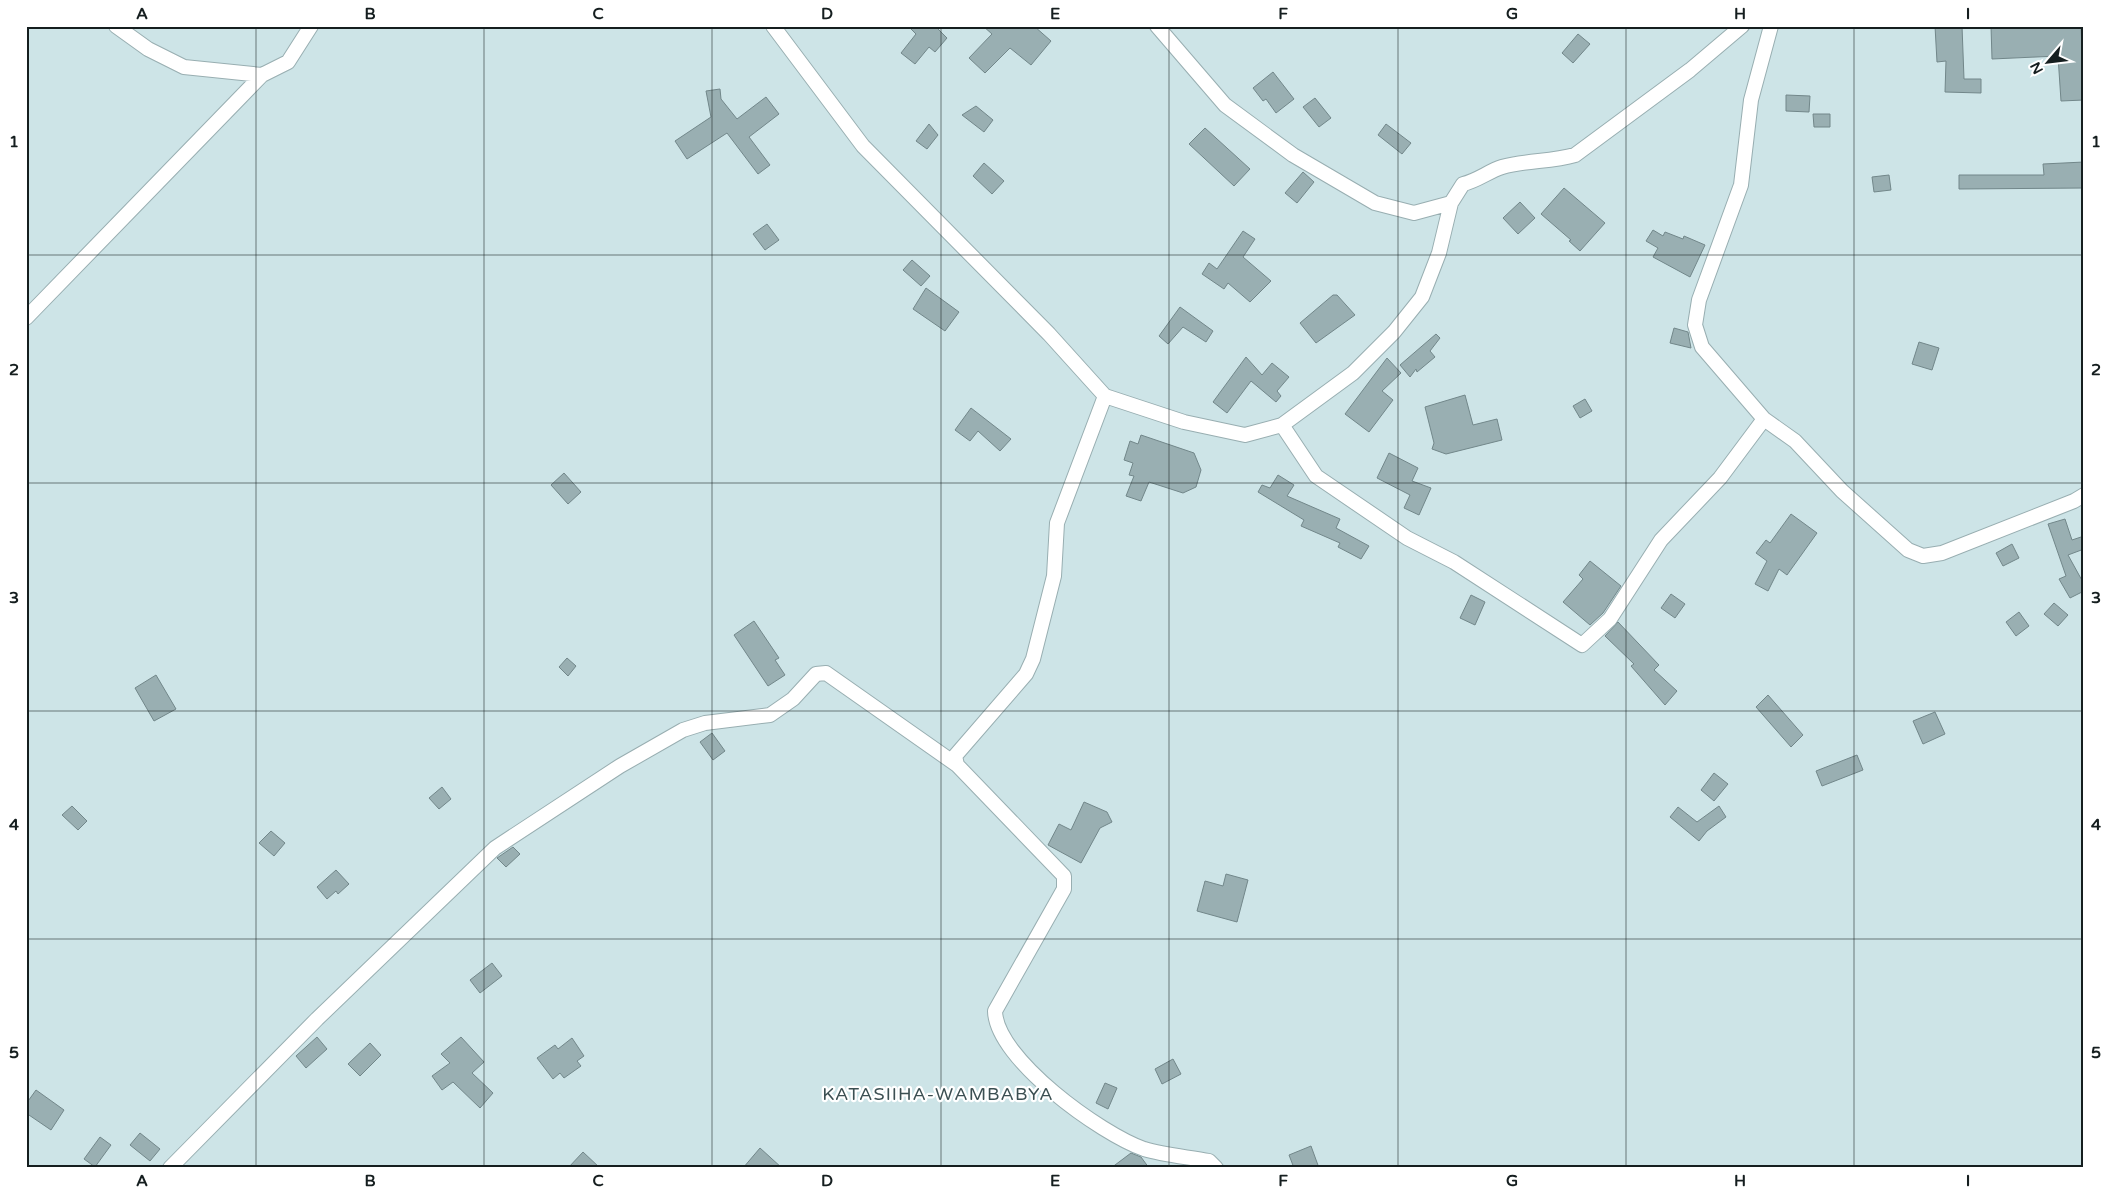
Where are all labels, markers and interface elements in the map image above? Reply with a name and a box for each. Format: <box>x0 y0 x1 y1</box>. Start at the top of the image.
text: A <box>136 4 148 24</box>
text: B <box>364 4 376 24</box>
text: C <box>592 4 604 24</box>
text: D <box>821 4 833 24</box>
text: E <box>1050 4 1060 24</box>
text: F <box>1278 4 1288 24</box>
text: G <box>1506 4 1518 24</box>
text: H <box>1734 4 1746 24</box>
text: I <box>1966 4 1970 24</box>
north arrow <box>2022 38 2072 88</box>
text: N <box>2027 59 2047 77</box>
text: 1 <box>9 132 19 152</box>
text: 1 <box>2091 132 2101 152</box>
text: 2 <box>9 360 19 380</box>
text: 2 <box>2091 360 2101 380</box>
text: 3 <box>9 588 19 608</box>
text: 3 <box>2091 588 2101 608</box>
text: 4 <box>9 815 19 835</box>
text: 4 <box>2091 815 2101 835</box>
text: 5 <box>9 1043 19 1063</box>
text: 5 <box>2091 1043 2101 1063</box>
district label: KATASIIHA-WAMBABYA <box>822 1083 1054 1105</box>
text: A <box>136 1171 148 1191</box>
text: B <box>364 1171 376 1191</box>
text: C <box>592 1171 604 1191</box>
text: D <box>821 1171 833 1191</box>
text: E <box>1050 1171 1060 1191</box>
text: F <box>1278 1171 1288 1191</box>
text: G <box>1506 1171 1518 1191</box>
text: H <box>1734 1171 1746 1191</box>
text: I <box>1966 1171 1970 1191</box>

